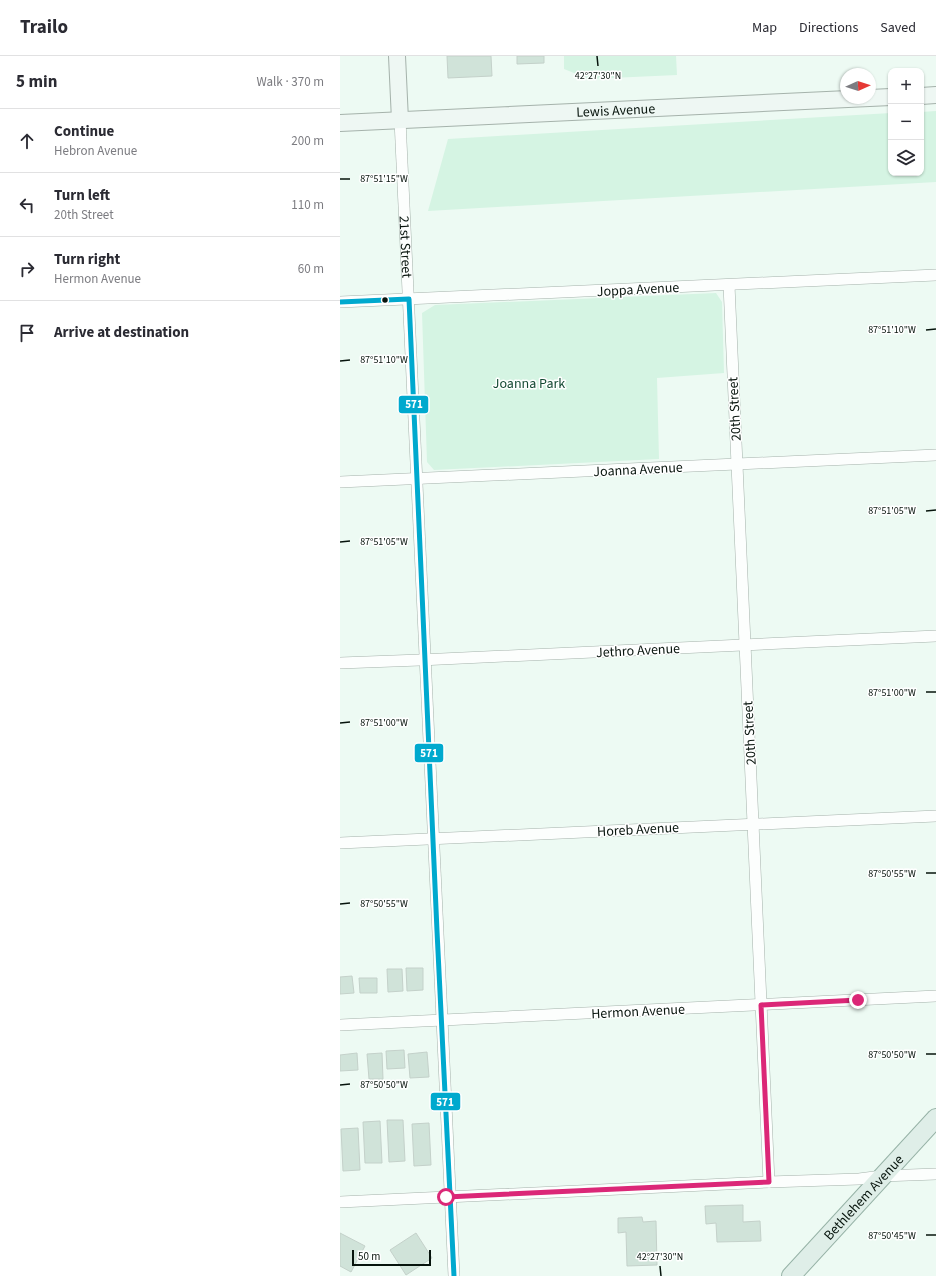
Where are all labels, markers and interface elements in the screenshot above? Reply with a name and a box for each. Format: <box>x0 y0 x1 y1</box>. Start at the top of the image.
text: Trailo <box>20 14 68 41</box>
text: Map <box>752 18 777 38</box>
text: Directions <box>799 18 858 38</box>
text: Saved <box>880 18 916 38</box>
north arrow <box>840 68 876 104</box>
map controls <box>888 68 924 176</box>
button: + <box>888 68 924 104</box>
text: 42°27'30"N <box>575 69 621 83</box>
text: 5 min <box>16 70 57 94</box>
text: Walk · 370 m <box>256 73 324 91</box>
street label: Lewis Avenue <box>576 99 656 123</box>
button: − <box>888 104 924 140</box>
text: Continue <box>54 121 114 142</box>
icon: ahead <box>16 130 38 152</box>
text: 200 m <box>291 132 324 150</box>
button: layers <box>888 140 924 176</box>
text: Hebron Avenue <box>54 142 137 160</box>
text: 87°51'15"W <box>360 172 408 186</box>
text: Turn left <box>54 185 110 206</box>
icon: left <box>16 194 38 216</box>
text: 110 m <box>291 196 324 214</box>
text: 20th Street <box>54 206 114 224</box>
street label: 21st Street <box>393 215 416 279</box>
text: Turn right <box>54 249 120 270</box>
icon: right <box>16 258 38 280</box>
text: 60 m <box>298 260 324 278</box>
text: Hermon Avenue <box>54 270 141 288</box>
street label: Joppa Avenue <box>596 278 680 302</box>
unlabelled marker <box>380 295 390 305</box>
icon: arrive <box>16 322 38 344</box>
text: Arrive at destination <box>54 322 189 343</box>
text: 87°51'10"W <box>868 323 916 337</box>
text: 87°51'10"W <box>360 353 408 367</box>
park label: Joanna Park <box>493 374 565 394</box>
street label: 20th Street <box>723 376 747 441</box>
line badge: 571 <box>398 395 429 414</box>
text: 571 <box>405 397 423 412</box>
street label: Joanna Avenue <box>593 458 683 482</box>
text: 87°51'05"W <box>868 504 916 518</box>
text: 87°51'05"W <box>360 535 408 549</box>
street label: Jethro Avenue <box>596 639 681 663</box>
text: 87°51'00"W <box>868 686 916 700</box>
street label: 20th Street <box>738 700 762 765</box>
text: 87°51'00"W <box>360 716 408 730</box>
line badge: 571 <box>414 743 444 763</box>
text: 571 <box>420 746 438 761</box>
street label: Horeb Avenue <box>597 818 680 842</box>
text: 87°50'55"W <box>868 867 916 881</box>
text: 87°50'55"W <box>360 897 408 911</box>
route end <box>849 991 867 1009</box>
street label: Hermon Avenue <box>591 1000 685 1024</box>
text: 87°50'50"W <box>868 1048 916 1062</box>
text: 87°50'50"W <box>360 1078 408 1092</box>
line badge: 571 <box>430 1092 461 1111</box>
text: 571 <box>436 1095 454 1110</box>
street label: Bethlehem Avenue <box>819 1150 909 1245</box>
route start <box>437 1188 455 1206</box>
text: 87°50'45"W <box>868 1229 916 1243</box>
scale bar <box>352 1248 431 1267</box>
text: 50 m <box>358 1249 380 1264</box>
text: 42°27'30"N <box>637 1250 683 1264</box>

